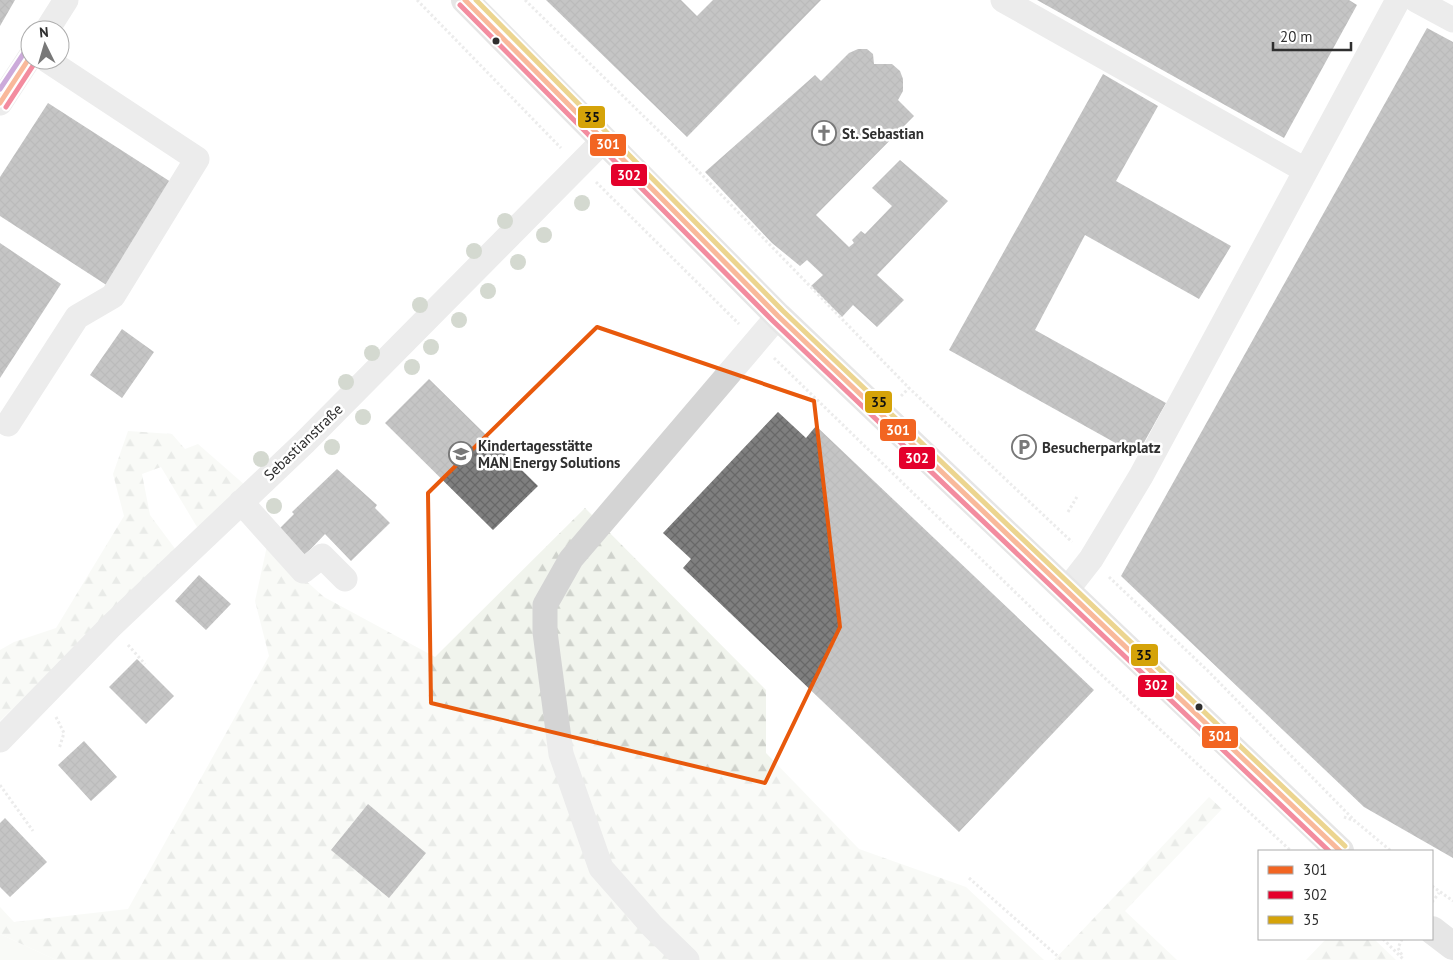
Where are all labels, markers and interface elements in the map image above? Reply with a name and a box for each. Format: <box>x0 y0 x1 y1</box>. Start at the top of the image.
north arrow <box>20 20 70 70</box>
scale bar <box>1273 20 1350 52</box>
text: N <box>38 23 49 41</box>
text: 20 m <box>1280 27 1313 46</box>
unlabelled marker <box>491 36 501 46</box>
line badge: 35 <box>577 105 606 129</box>
text: 35 <box>584 108 600 126</box>
church icon: St. Sebastian <box>811 120 837 146</box>
place label: St. Sebastian <box>842 124 924 143</box>
line badge: 301 <box>589 133 627 157</box>
text: 301 <box>596 135 620 153</box>
line badge: 302 <box>610 163 648 187</box>
text: 302 <box>617 166 641 184</box>
line badge: 35 <box>864 390 893 414</box>
text: 35 <box>871 393 887 411</box>
street label: Sebastianstraße <box>259 400 347 484</box>
line badge: 301 <box>879 418 917 442</box>
text: 301 <box>886 421 910 439</box>
parking icon: Besucherparkplatz <box>1011 434 1037 460</box>
place label: Kindertagesstätte MAN Energy Solutions <box>478 436 620 472</box>
place label: Besucherparkplatz <box>1042 438 1161 457</box>
school or university icon: Kindertagesstätte MAN Energy Solutions <box>448 441 474 467</box>
line badge: 302 <box>898 446 936 470</box>
text: 302 <box>905 449 929 467</box>
line badge: 35 <box>1130 643 1159 667</box>
text: 35 <box>1136 646 1152 664</box>
line badge: 302 <box>1137 674 1175 698</box>
text: 302 <box>1144 676 1168 694</box>
unlabelled marker <box>1194 702 1204 712</box>
line badge: 301 <box>1201 725 1239 749</box>
text: 301 <box>1208 727 1232 745</box>
legend <box>1258 850 1433 940</box>
text: 301 <box>1303 860 1328 879</box>
text: 302 <box>1303 885 1328 904</box>
text: 35 <box>1303 910 1319 929</box>

